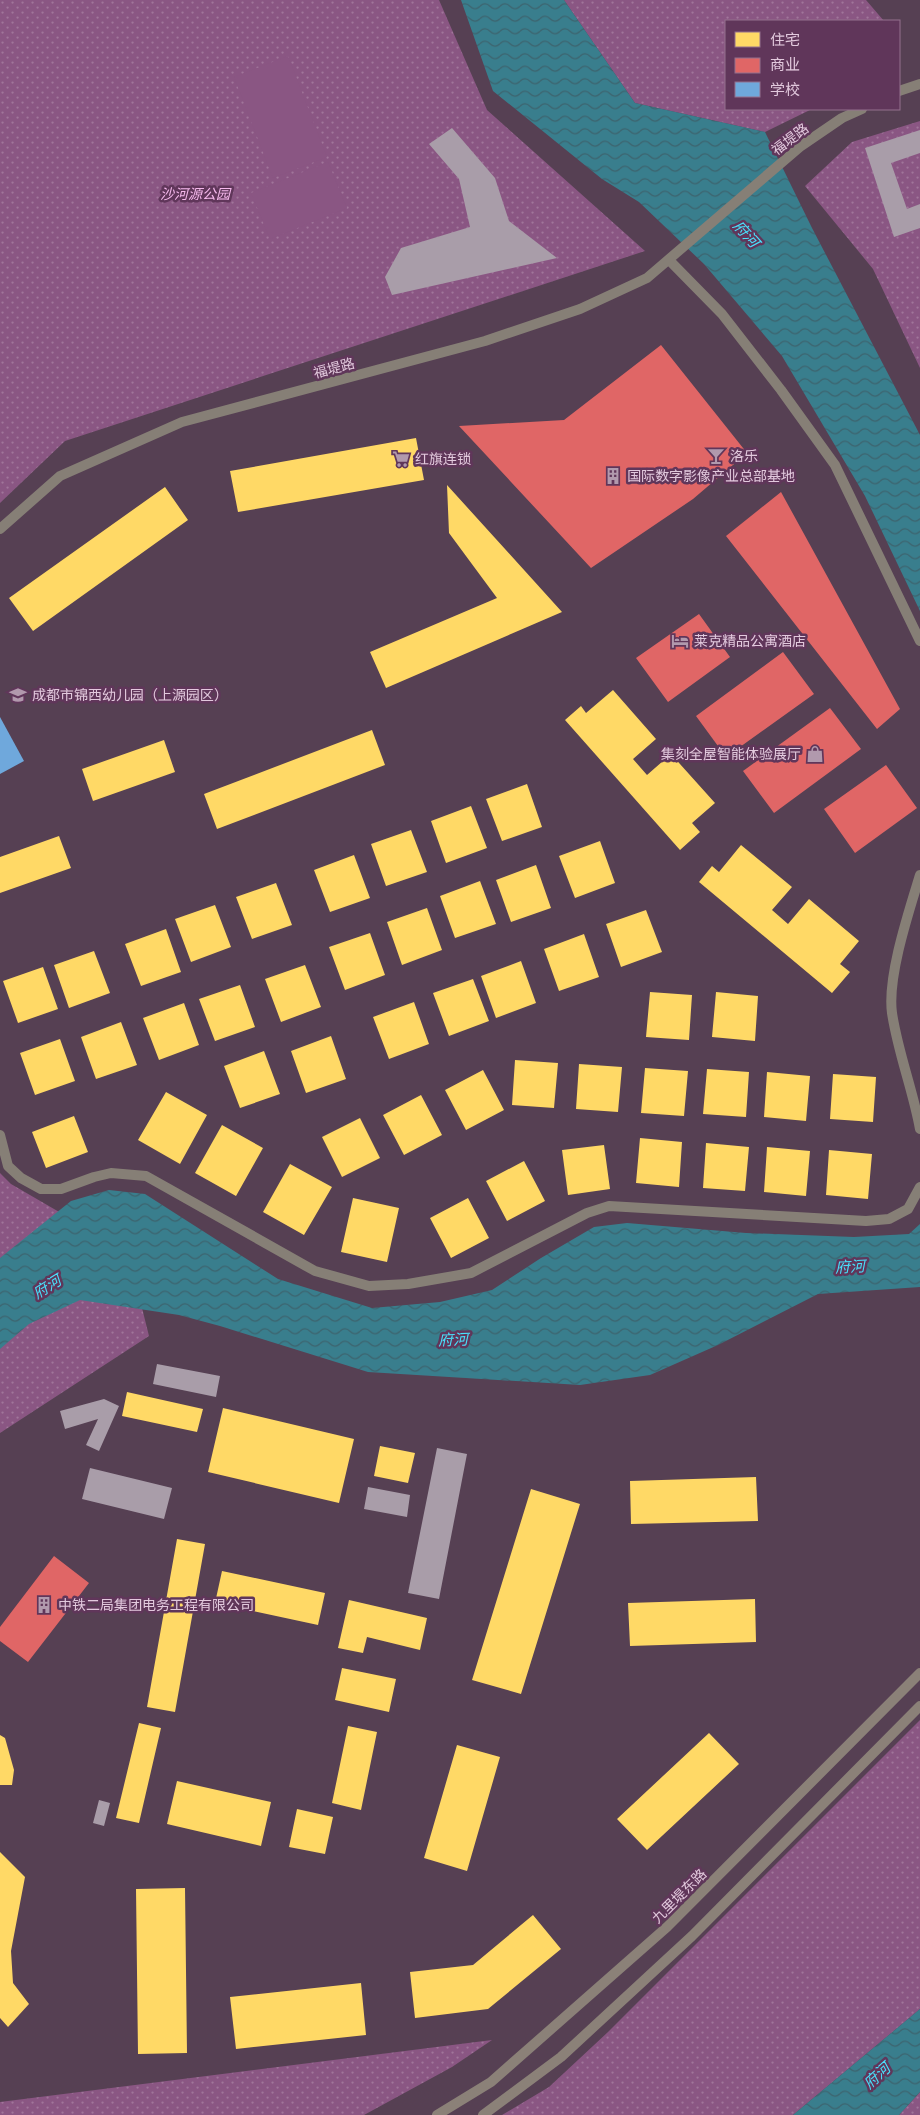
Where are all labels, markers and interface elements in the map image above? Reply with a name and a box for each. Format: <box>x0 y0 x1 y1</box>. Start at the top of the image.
legend <box>725 20 900 110</box>
text: 住宅 <box>770 29 800 49</box>
text: 商业 <box>770 54 800 74</box>
text: 学校 <box>770 79 800 99</box>
street label: 福堤路 <box>767 118 812 159</box>
park label: 沙河源公园 <box>160 184 232 203</box>
water label: 府河 <box>729 215 766 253</box>
street label: 福堤路 <box>311 353 357 382</box>
bar icon: 洛乐 <box>706 446 726 466</box>
place label: 洛乐 <box>730 446 758 465</box>
supermarket icon: 红旗连锁 <box>391 449 411 469</box>
place label: 红旗连锁 <box>415 449 471 468</box>
building icon: 国际数字影像产业总部基地 <box>603 466 623 486</box>
place label: 国际数字影像产业总部基地 <box>627 466 795 485</box>
hotel icon: 莱克精品公寓酒店 <box>670 631 690 651</box>
place label: 莱克精品公寓酒店 <box>694 631 806 650</box>
school or university icon: 成都市锦西幼儿园（上源园区） <box>8 685 28 705</box>
place label: 成都市锦西幼儿园（上源园区） <box>32 685 228 704</box>
place label: 集刻全屋智能体验展厅 <box>661 744 801 763</box>
shop icon: 集刻全屋智能体验展厅 <box>805 744 825 764</box>
water label: 府河 <box>834 1255 868 1277</box>
water label: 府河 <box>28 1268 67 1303</box>
water label: 府河 <box>438 1328 471 1350</box>
building icon: 中铁二局集团电务工程有限公司 <box>34 1595 54 1615</box>
place label: 中铁二局集团电务工程有限公司 <box>58 1595 254 1614</box>
street label: 九里堤东路 <box>647 1864 710 1927</box>
water label: 府河 <box>858 2056 896 2093</box>

